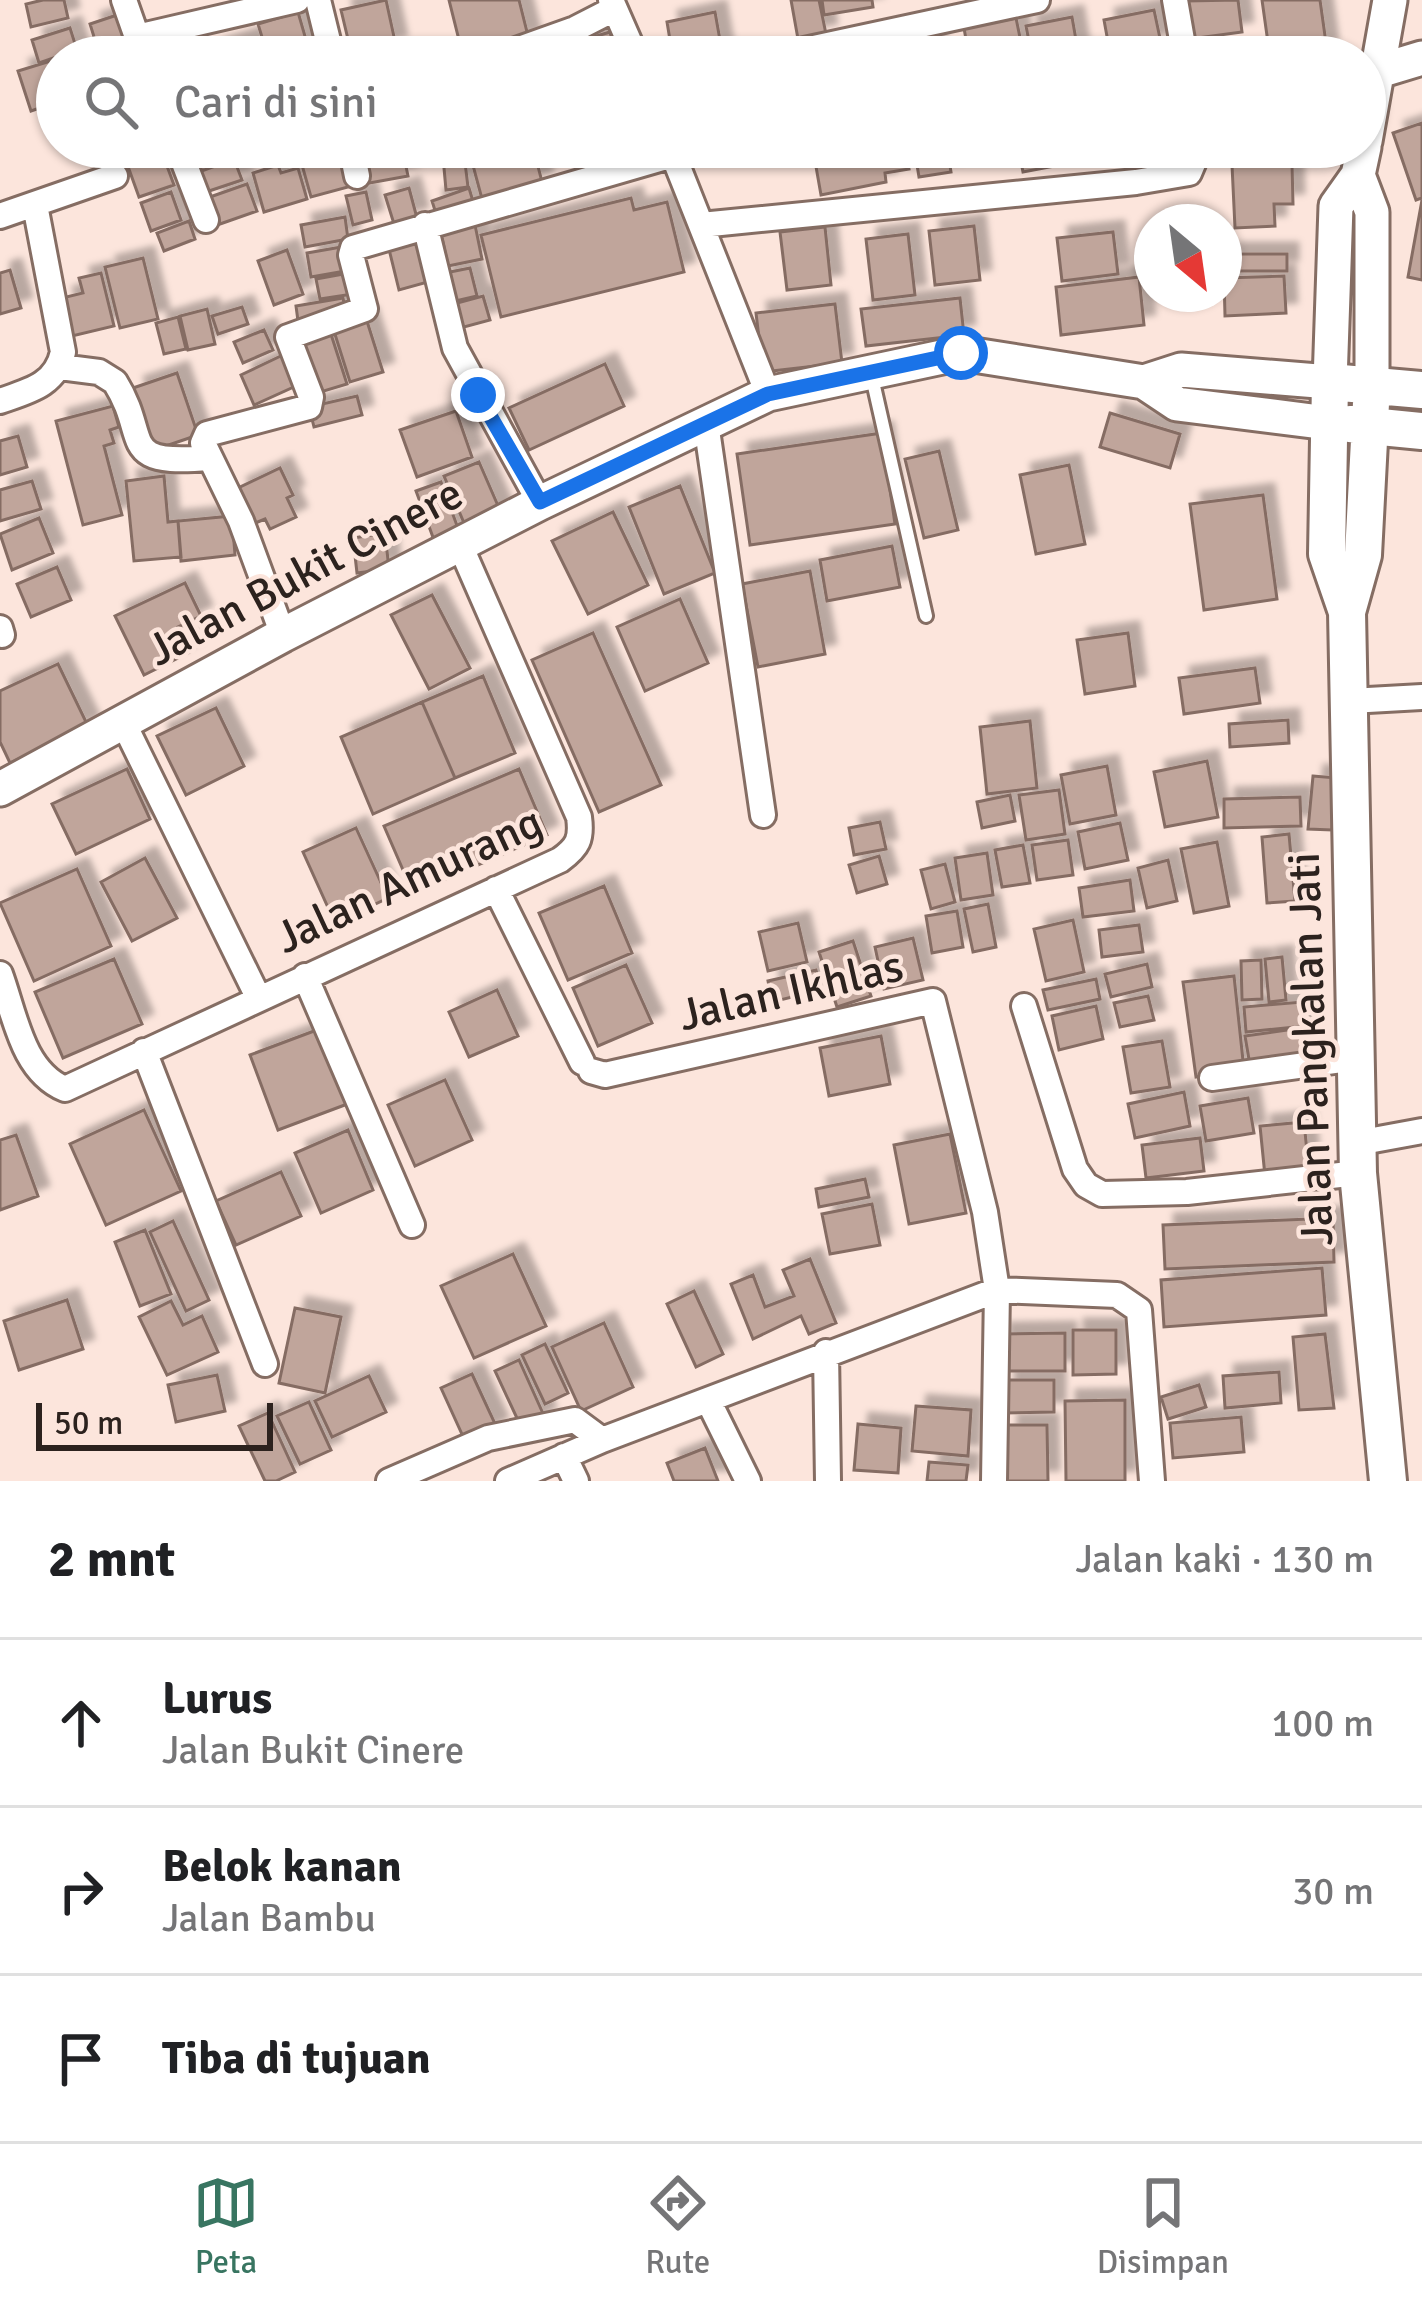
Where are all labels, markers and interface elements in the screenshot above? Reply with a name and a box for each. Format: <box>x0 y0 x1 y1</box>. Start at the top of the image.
search box <box>36 36 1386 168</box>
icon: search <box>78 69 144 135</box>
text: Cari di sini <box>174 75 378 130</box>
north arrow <box>1134 204 1242 312</box>
route start <box>934 326 988 380</box>
route end <box>451 368 505 422</box>
street label: Jalan Bukit Cinere <box>138 466 472 678</box>
street label: Jalan Amurang <box>267 794 551 966</box>
street label: Jalan Pangkalan Jati <box>1277 851 1345 1247</box>
street label: Jalan Ikhlas <box>674 939 908 1043</box>
scale bar <box>36 1397 273 1450</box>
text: 50 m <box>54 1403 123 1444</box>
text: 2 mnt <box>48 1528 175 1591</box>
text: Jalan kaki · 130 m <box>1076 1535 1374 1583</box>
text: Lurus <box>162 1671 272 1726</box>
icon: ahead <box>48 1690 114 1756</box>
text: 100 m <box>1271 1699 1374 1747</box>
text: Jalan Bukit Cinere <box>162 1726 464 1774</box>
text: Belok kanan <box>162 1839 402 1894</box>
icon: right <box>48 1858 114 1924</box>
text: 30 m <box>1292 1867 1374 1915</box>
text: Jalan Bambu <box>162 1894 376 1942</box>
icon: arrive <box>48 2026 114 2092</box>
text: Tiba di tujuan <box>162 2031 431 2086</box>
tab: Peta <box>193 2170 259 2283</box>
tab: Rute <box>645 2170 711 2283</box>
tab: Disimpan <box>1097 2170 1229 2283</box>

